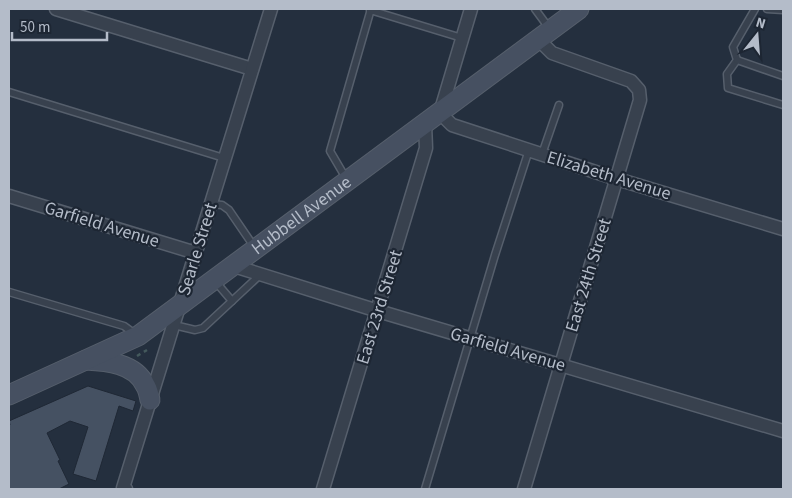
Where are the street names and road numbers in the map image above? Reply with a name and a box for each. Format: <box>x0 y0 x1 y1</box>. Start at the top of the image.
street label: Elizabeth Avenue <box>544 145 674 206</box>
street label: Hubbell Avenue <box>246 170 357 261</box>
street label: Garfield Avenue <box>41 195 162 254</box>
street label: Searle Street <box>172 200 223 299</box>
street label: East 24th Street <box>559 215 618 335</box>
street label: East 23rd Street <box>350 247 409 367</box>
street label: Garfield Avenue <box>447 321 568 378</box>

